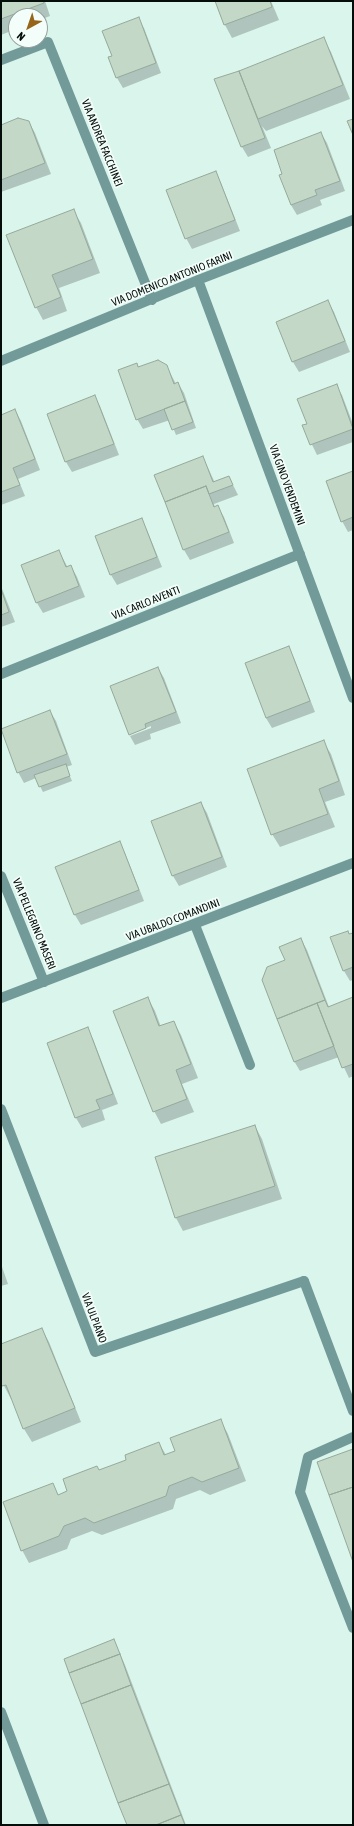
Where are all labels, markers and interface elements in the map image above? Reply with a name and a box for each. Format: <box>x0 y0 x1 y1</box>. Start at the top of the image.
north arrow <box>8 8 48 48</box>
text: N <box>15 30 27 43</box>
street label: VIA ANDREA FACCHINEI <box>79 98 125 188</box>
street label: VIA DOMENICO ANTONIO FARINI <box>110 249 234 309</box>
street label: VIA GINO VENDEMINI <box>266 443 308 527</box>
street label: VIA CARLO AVENTI <box>110 583 182 623</box>
street label: VIA PELLEGRINO MASERI <box>10 876 58 972</box>
street label: VIA UBALDO COMANDINI <box>124 896 222 944</box>
street label: VIA ULPIANO <box>78 1291 110 1345</box>

